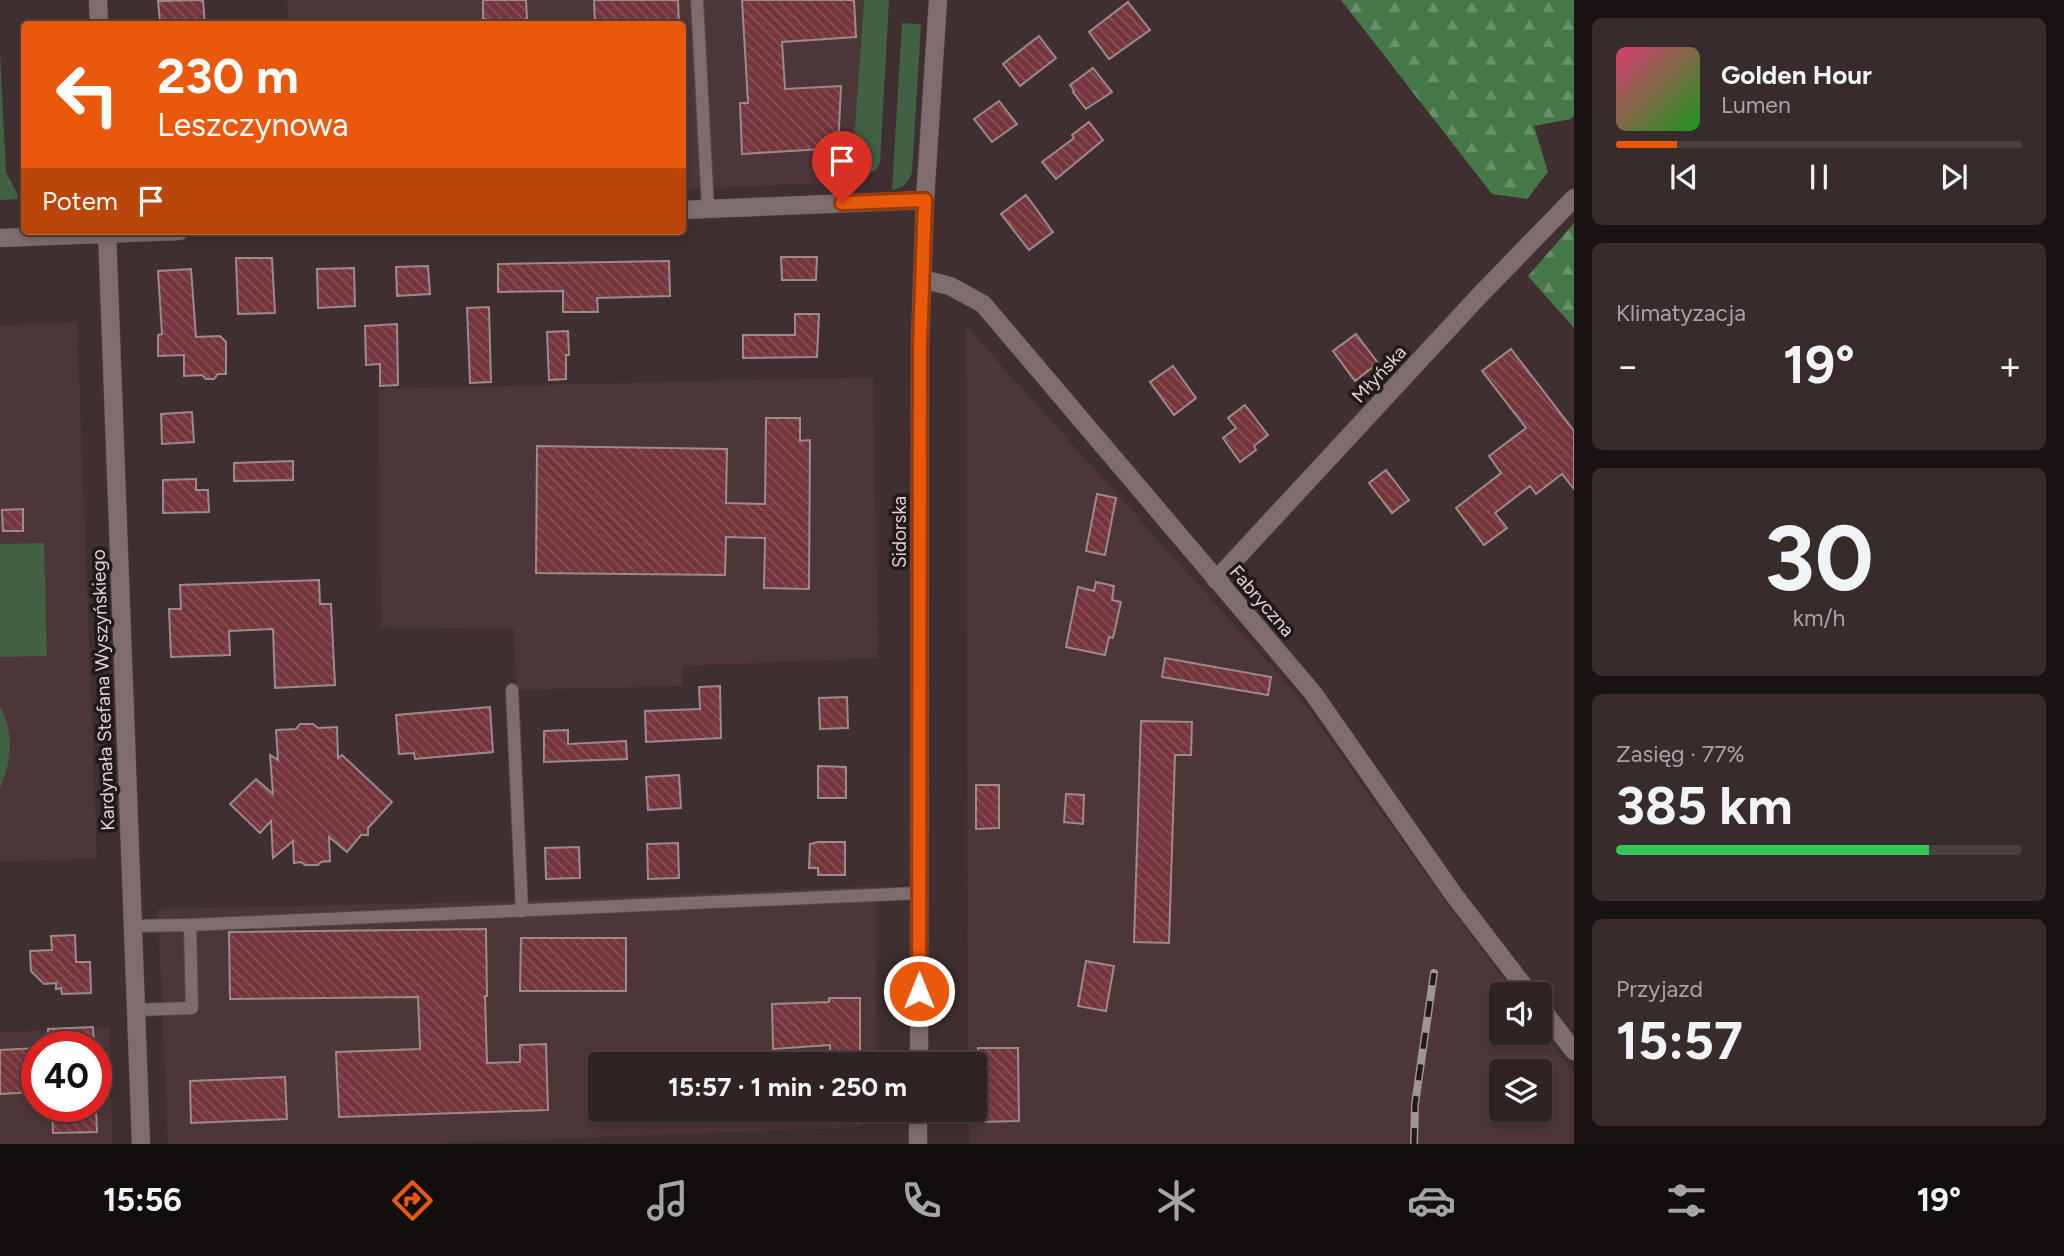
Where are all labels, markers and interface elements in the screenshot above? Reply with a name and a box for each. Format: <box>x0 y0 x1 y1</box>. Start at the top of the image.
text: 230 m <box>157 46 299 105</box>
icon: left <box>42 49 133 140</box>
text: Golden Hour <box>1721 59 1872 91</box>
text: Lumen <box>1721 91 1791 119</box>
text: Leszczynowa <box>157 106 349 144</box>
pin <box>812 131 872 203</box>
icon: arrive <box>823 142 861 180</box>
icon: previous <box>1665 158 1703 196</box>
icon: pause <box>1800 158 1838 196</box>
icon: next <box>1935 158 1973 196</box>
icon: arrive <box>132 182 170 220</box>
text: Potem <box>42 185 118 217</box>
text: Klimatyzacja <box>1616 299 1746 327</box>
text: 19° <box>1783 334 1855 396</box>
street label: Młyńska <box>1347 341 1411 407</box>
text: − <box>1616 343 1640 389</box>
text: + <box>1998 343 2022 389</box>
street label: Sidorska <box>888 496 911 568</box>
text: 30 <box>1764 504 1874 613</box>
street label: Kardynała Stefana Wyszyńskiego <box>87 549 119 831</box>
street label: Fabryczna <box>1225 561 1299 641</box>
text: km/h <box>1793 604 1845 632</box>
text: Zasięg · 77% <box>1616 740 1745 768</box>
text: 385 km <box>1616 775 1793 837</box>
position arrow <box>882 954 956 1028</box>
text: Przyjazd <box>1616 975 1703 1003</box>
map controls <box>1489 982 1552 1122</box>
button: sound <box>1489 982 1552 1045</box>
text: 15:57 <box>1616 1010 1743 1072</box>
speed limit sign: 40 <box>21 1031 112 1122</box>
button: layers <box>1489 1059 1552 1122</box>
text: 15:57 · 1 min · 250 m <box>668 1071 907 1103</box>
icon: directions <box>388 1176 437 1225</box>
icon: music <box>643 1176 692 1225</box>
icon: phone <box>897 1176 946 1225</box>
icon: climate <box>1152 1176 1201 1225</box>
icon: car <box>1407 1176 1456 1225</box>
icon: filters <box>1662 1176 1711 1225</box>
text: 15:56 <box>103 1181 182 1219</box>
text: 19° <box>1917 1181 1961 1219</box>

